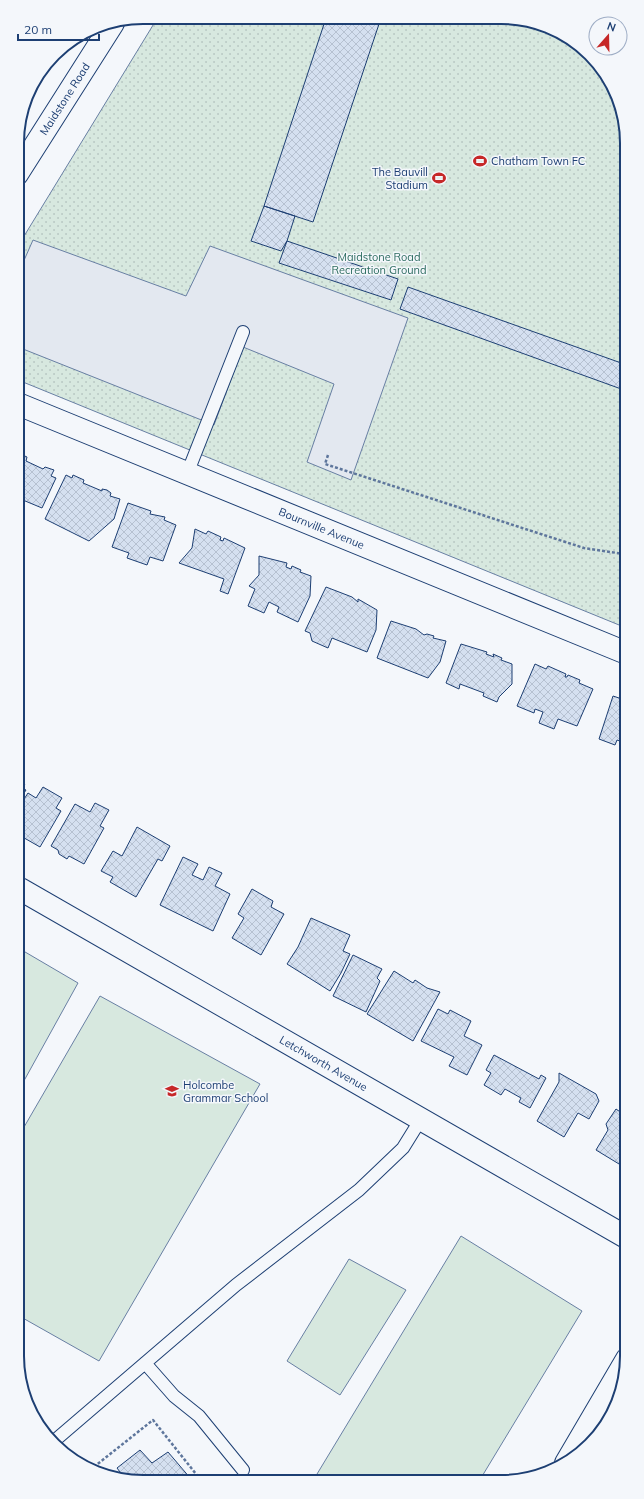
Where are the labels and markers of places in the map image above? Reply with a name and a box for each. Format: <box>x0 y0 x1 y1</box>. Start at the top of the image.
sports icon: Chatham Town FC <box>472 153 488 169</box>
place label: Chatham Town FC <box>491 154 585 168</box>
place label: The Bauvill Stadium <box>372 165 428 192</box>
sports icon: The Bauvill Stadium <box>431 170 447 186</box>
place label: Holcombe Grammar School <box>183 1078 268 1105</box>
school or university icon: Holcombe Grammar School <box>164 1083 180 1099</box>

